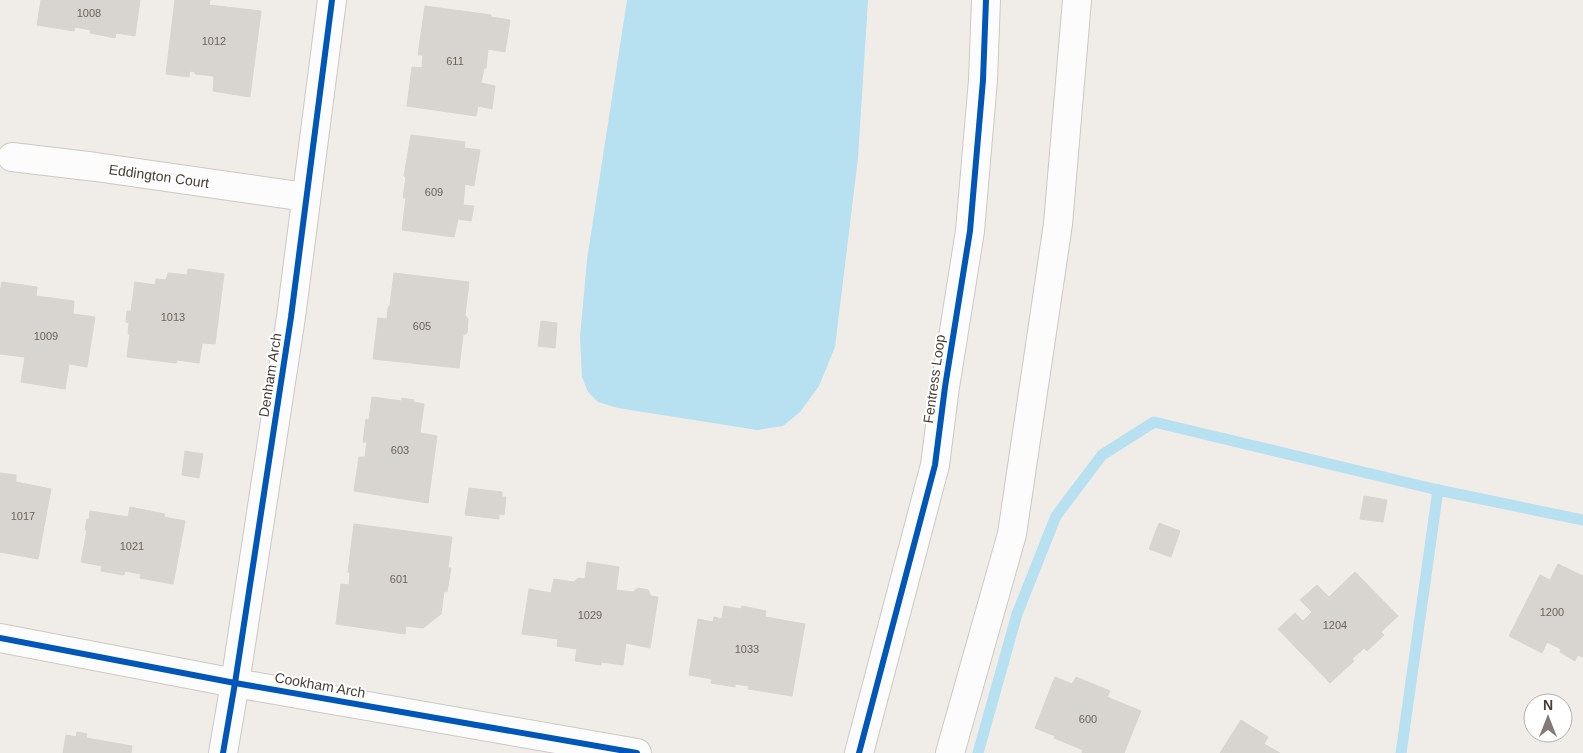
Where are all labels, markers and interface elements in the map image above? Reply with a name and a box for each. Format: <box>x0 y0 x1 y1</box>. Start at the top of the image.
house number: 1008 <box>77 7 101 19</box>
house number: 1012 <box>202 35 226 47</box>
house number: 611 <box>446 55 464 67</box>
street label: Eddington Court <box>108 161 210 191</box>
house number: 609 <box>425 186 443 198</box>
house number: 1013 <box>161 311 185 323</box>
house number: 605 <box>413 320 431 332</box>
house number: 1009 <box>34 330 58 342</box>
street label: Denham Arch <box>255 332 285 418</box>
street label: Fentress Loop <box>920 333 948 424</box>
house number: 603 <box>391 444 409 456</box>
house number: 1017 <box>11 510 35 522</box>
house number: 1021 <box>120 540 144 552</box>
house number: 601 <box>390 573 408 585</box>
house number: 1200 <box>1540 606 1564 618</box>
house number: 1029 <box>578 609 602 621</box>
house number: 1204 <box>1323 619 1347 631</box>
house number: 1033 <box>735 643 759 655</box>
street label: Cookham Arch <box>273 669 367 701</box>
north arrow <box>1523 693 1573 743</box>
text: N <box>1543 697 1553 713</box>
house number: 600 <box>1079 713 1097 725</box>

